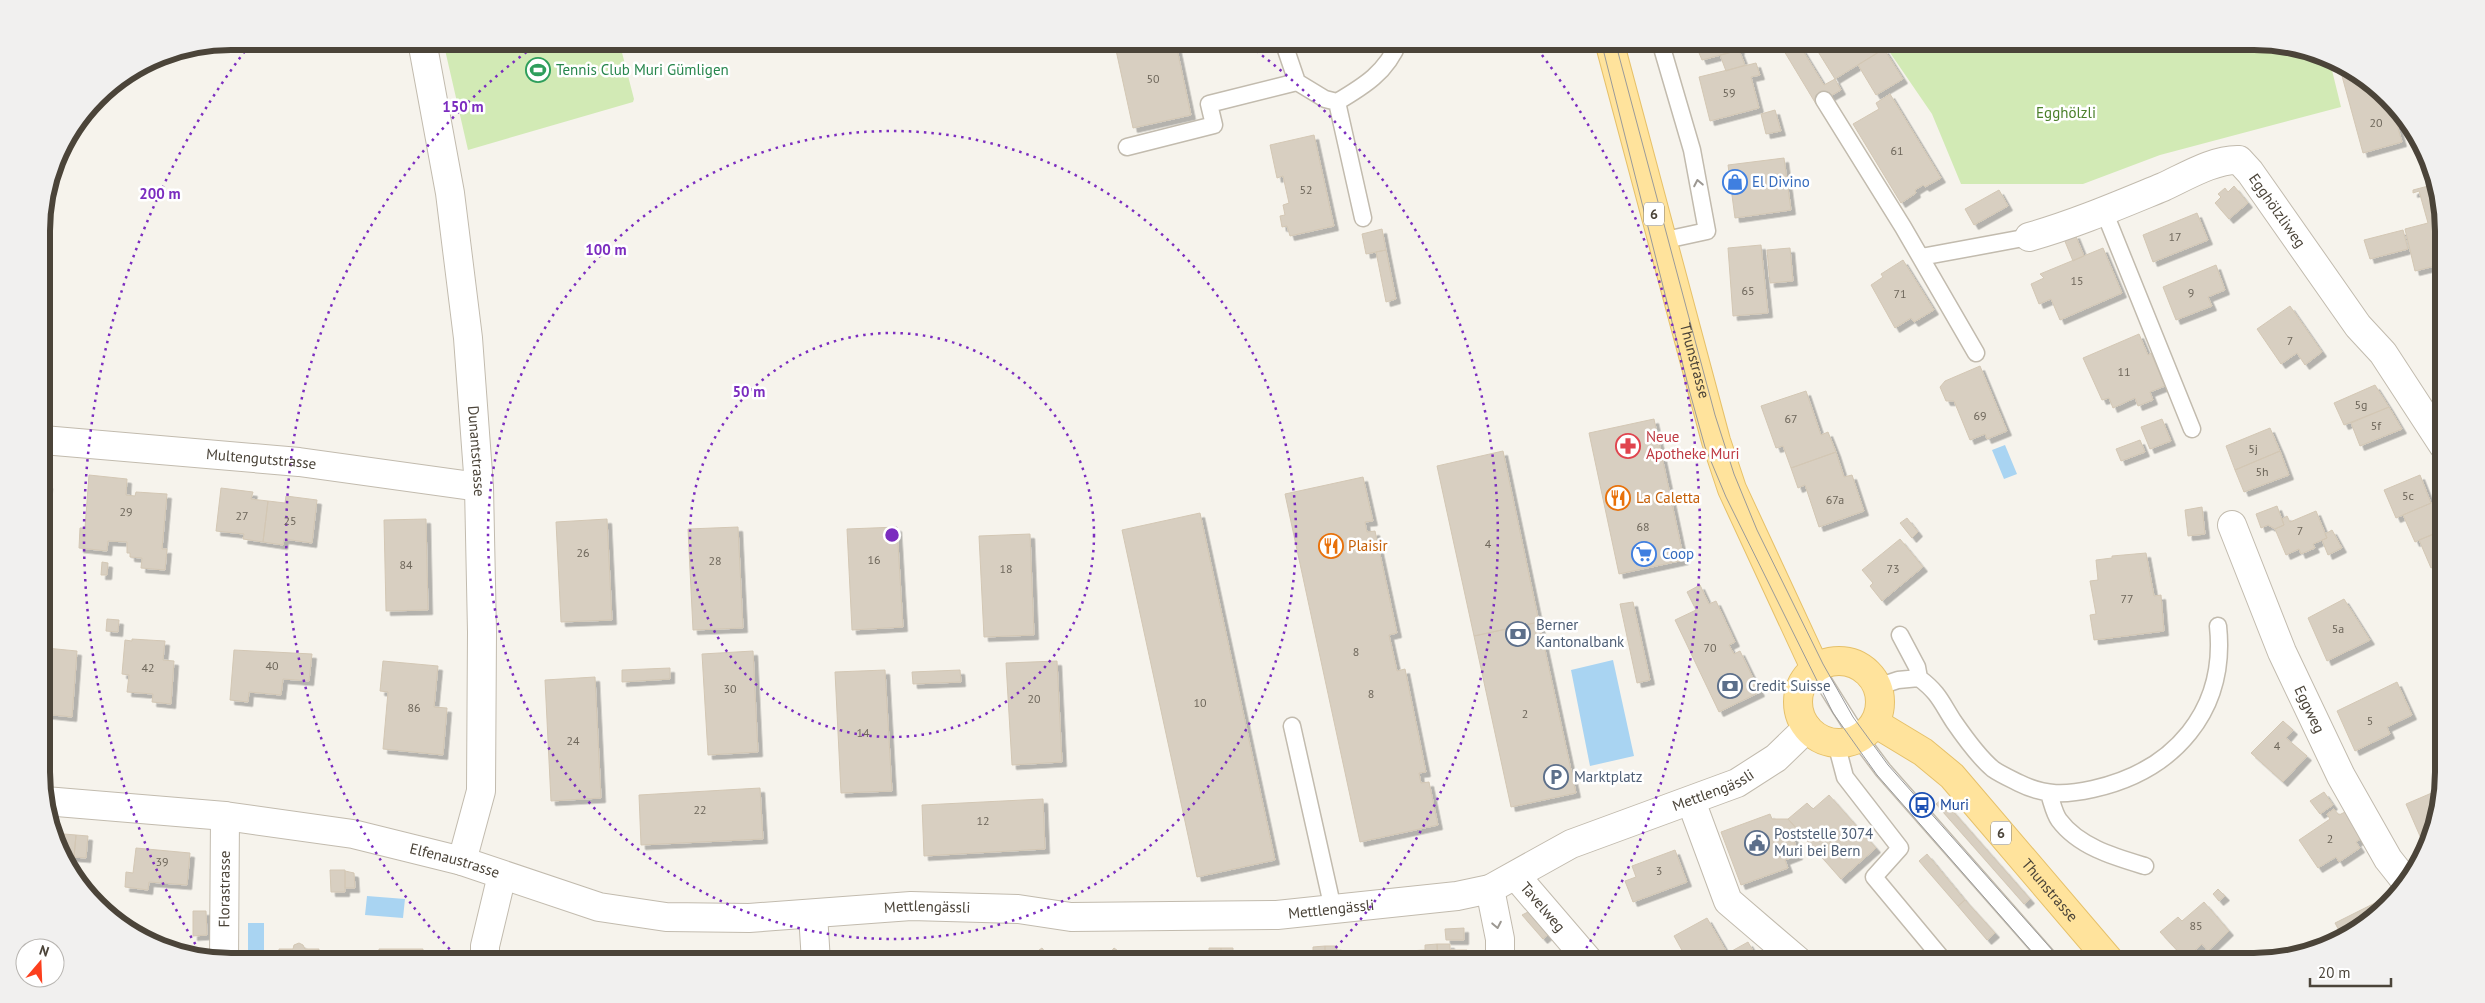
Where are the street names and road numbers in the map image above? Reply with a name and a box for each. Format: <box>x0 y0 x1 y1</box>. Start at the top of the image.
street label: Egghölzliweg <box>2245 170 2310 251</box>
road number: 6 <box>1644 202 1664 225</box>
street label: Thunstrasse <box>1676 321 1714 400</box>
street label: Dunantstrasse <box>464 405 489 497</box>
street label: Multengutstrasse <box>205 444 318 473</box>
street label: Eggweg <box>2290 682 2329 736</box>
street label: Mettlengässli <box>1670 765 1757 815</box>
road number: 6 <box>1991 821 2011 844</box>
street label: Elfenaustrasse <box>408 838 502 882</box>
street label: Florastrasse <box>214 850 234 928</box>
street label: Thunstrasse <box>2018 854 2082 925</box>
street label: Tavelweg <box>1516 878 1570 936</box>
street label: Mettlengässli <box>1287 895 1375 923</box>
street label: Mettlengässli <box>883 896 971 917</box>

